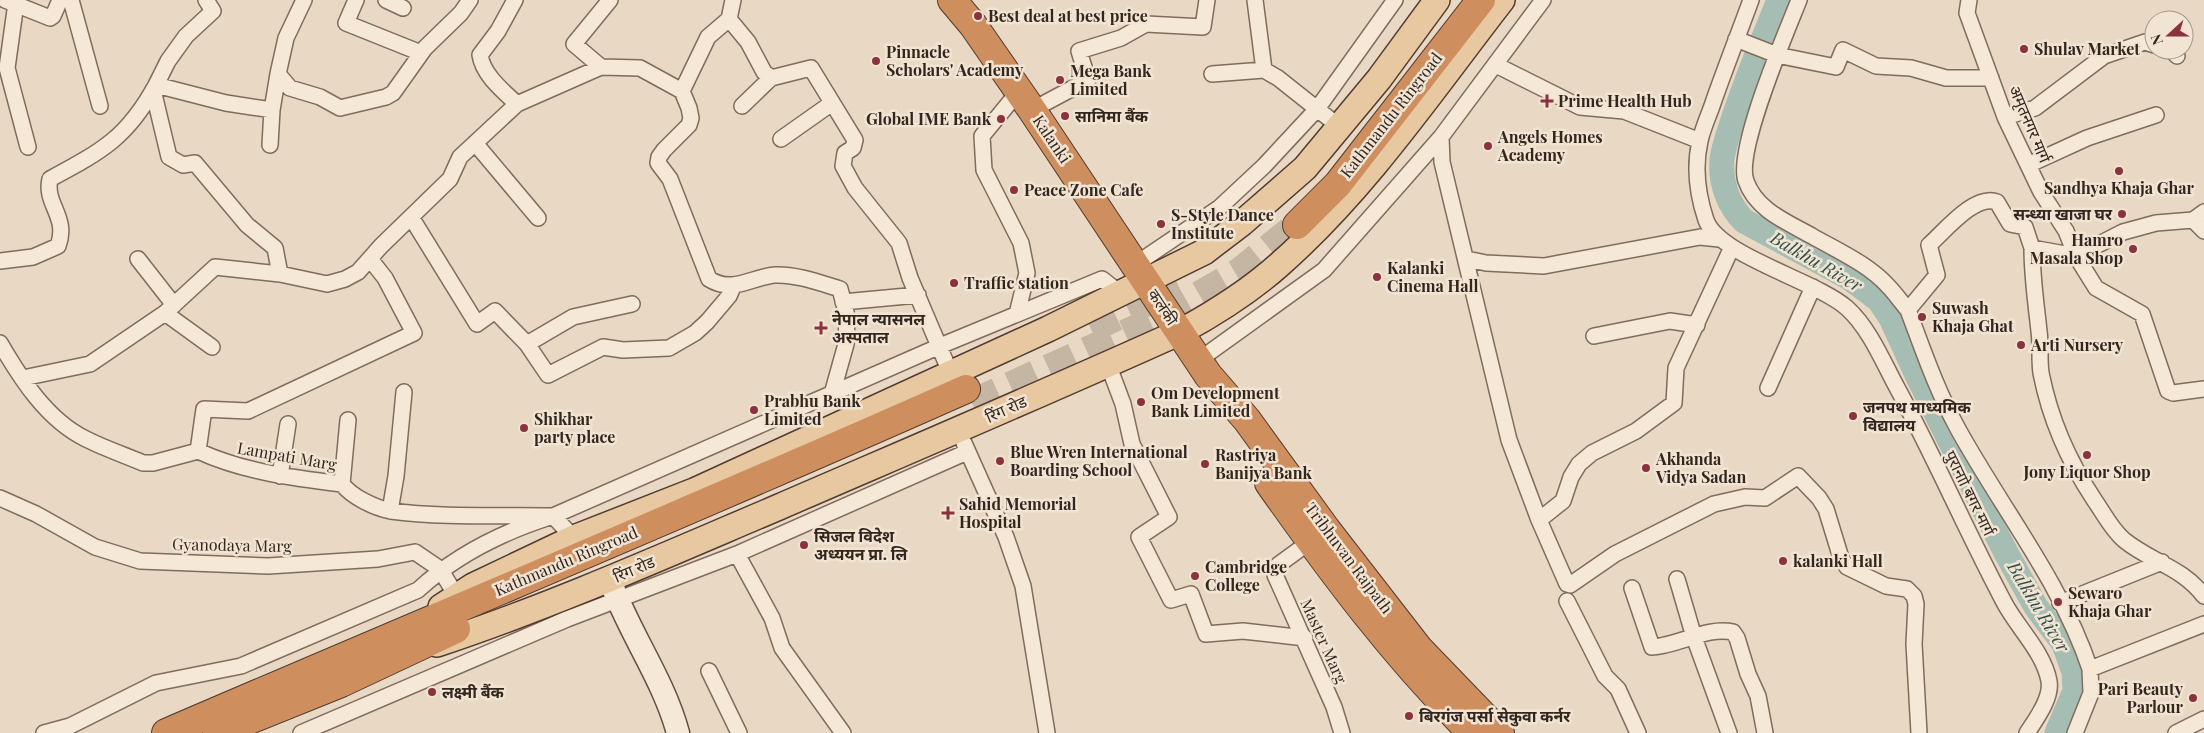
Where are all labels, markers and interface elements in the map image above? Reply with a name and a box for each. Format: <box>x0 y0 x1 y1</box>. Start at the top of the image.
place label: Best deal at best price <box>988 5 1148 26</box>
marker: Best deal at best price <box>972 10 984 22</box>
north arrow <box>2144 10 2194 60</box>
text: N <box>2146 32 2167 48</box>
place label: Shulav Market <box>2034 38 2140 59</box>
place label: Pinnacle Scholars' Academy <box>886 41 1024 80</box>
marker: Shulav Market <box>2018 43 2030 55</box>
street label: Kathmandu Ringroad <box>1335 48 1446 182</box>
marker: Pinnacle Scholars' Academy <box>870 55 882 67</box>
place label: Mega Bank Limited <box>1070 60 1152 99</box>
marker: Mega Bank Limited <box>1054 74 1066 86</box>
street label: अमृतनगर मार्ग <box>2004 82 2057 167</box>
place label: Prime Health Hub <box>1558 90 1692 111</box>
marker: Prime Health Hub <box>1540 94 1554 108</box>
place label: सानिमा बैंक <box>1075 105 1149 126</box>
place label: Global IME Bank <box>866 108 992 129</box>
street label: Kalanki <box>1029 110 1076 167</box>
marker: सानिमा बैंक <box>1059 110 1071 122</box>
marker: Global IME Bank <box>995 113 1007 125</box>
place label: Angels Homes Academy <box>1497 126 1603 165</box>
marker: Angels Homes Academy <box>1482 140 1494 152</box>
marker: Sandhya Khaja Ghar <box>2113 165 2125 177</box>
place label: Sandhya Khaja Ghar <box>2044 177 2195 198</box>
place label: Peace Zone Cafe <box>1024 179 1143 200</box>
marker: Peace Zone Cafe <box>1008 184 1020 196</box>
place label: सन्ध्या खाजा घर <box>2013 203 2113 224</box>
place label: S-Style Dance Institute <box>1171 204 1274 243</box>
marker: सन्ध्या खाजा घर <box>2116 208 2128 220</box>
marker: S-Style Dance Institute <box>1155 218 1167 230</box>
water label: Balkhu River <box>1766 225 1868 298</box>
place label: Hamro Masala Shop <box>2030 229 2123 268</box>
marker: Hamro Masala Shop <box>2127 243 2139 255</box>
place label: Kalanki Cinema Hall <box>1387 257 1479 296</box>
marker: Kalanki Cinema Hall <box>1371 271 1383 283</box>
place label: Traffic station <box>964 272 1069 293</box>
marker: Traffic station <box>948 277 960 289</box>
street label: कलंकी <box>1144 284 1184 330</box>
place label: Suwash Khaja Ghat <box>1932 297 2014 336</box>
place label: नेपाल न्यासनल अस्पताल <box>832 308 926 347</box>
marker: Suwash Khaja Ghat <box>1916 311 1928 323</box>
marker: नेपाल न्यासनल अस्पताल <box>814 321 828 335</box>
place label: Arti Nursery <box>2030 334 2124 355</box>
marker: Arti Nursery <box>2015 339 2027 351</box>
place label: Om Development Bank Limited <box>1151 382 1280 421</box>
place label: Prabhu Bank Limited <box>764 390 861 429</box>
street label: रिंग रोड <box>982 390 1030 427</box>
marker: Om Development Bank Limited <box>1135 396 1147 408</box>
place label: जनपथ माध्यमिक विद्यालय <box>1863 396 1971 435</box>
marker: Prabhu Bank Limited <box>748 404 760 416</box>
place label: Shikhar party place <box>534 408 615 447</box>
marker: जनपथ माध्यमिक विद्यालय <box>1847 410 1859 422</box>
marker: Shikhar party place <box>518 422 530 434</box>
street label: Lampati Marg <box>236 436 339 475</box>
place label: Blue Wren International Boarding School <box>1010 441 1188 480</box>
place label: Rastriya Banijya Bank <box>1215 444 1312 483</box>
street label: पुरानाो बगर मार्ग <box>1940 447 2001 540</box>
place label: Akhanda Vidya Sadan <box>1655 448 1746 487</box>
marker: Jony Liquor Shop <box>2081 449 2093 461</box>
marker: Blue Wren International Boarding School <box>994 455 1006 467</box>
marker: Rastriya Banijya Bank <box>1199 458 1211 470</box>
place label: Jony Liquor Shop <box>2022 461 2151 482</box>
marker: Akhanda Vidya Sadan <box>1640 462 1652 474</box>
place label: Sahid Memorial Hospital <box>959 493 1077 532</box>
street label: Tribhuvan Rajpath <box>1301 498 1398 618</box>
marker: Sahid Memorial Hospital <box>941 506 955 520</box>
street label: Kathmandu Ringroad <box>491 521 641 600</box>
place label: सिजल विदेश अध्ययन प्रा. लि <box>814 525 909 564</box>
street label: Gyanodaya Marg <box>172 533 293 556</box>
marker: सिजल विदेश अध्ययन प्रा. लि <box>798 539 810 551</box>
street label: रिंग रोड <box>610 550 658 587</box>
place label: kalanki Hall <box>1793 550 1883 571</box>
marker: kalanki Hall <box>1777 555 1789 567</box>
place label: Cambridge College <box>1205 556 1287 595</box>
water label: Balkhu River <box>2002 556 2076 657</box>
marker: Cambridge College <box>1189 570 1201 582</box>
place label: Sewaro Khaja Ghar <box>2068 582 2152 621</box>
street label: Master Marg <box>1296 595 1353 687</box>
marker: Sewaro Khaja Ghar <box>2052 596 2064 608</box>
place label: Pari Beauty Parlour <box>2098 678 2184 717</box>
place label: लक्ष्मी बैंक <box>442 681 505 702</box>
marker: लक्ष्मी बैंक <box>426 686 438 698</box>
marker: Pari Beauty Parlour <box>2187 692 2199 704</box>
place label: बिरगंज पर्सा सेकुवा कर्नर <box>1419 705 1571 727</box>
marker: बिरगंज पर्सा सेकुवा कर्नर <box>1403 710 1415 722</box>

